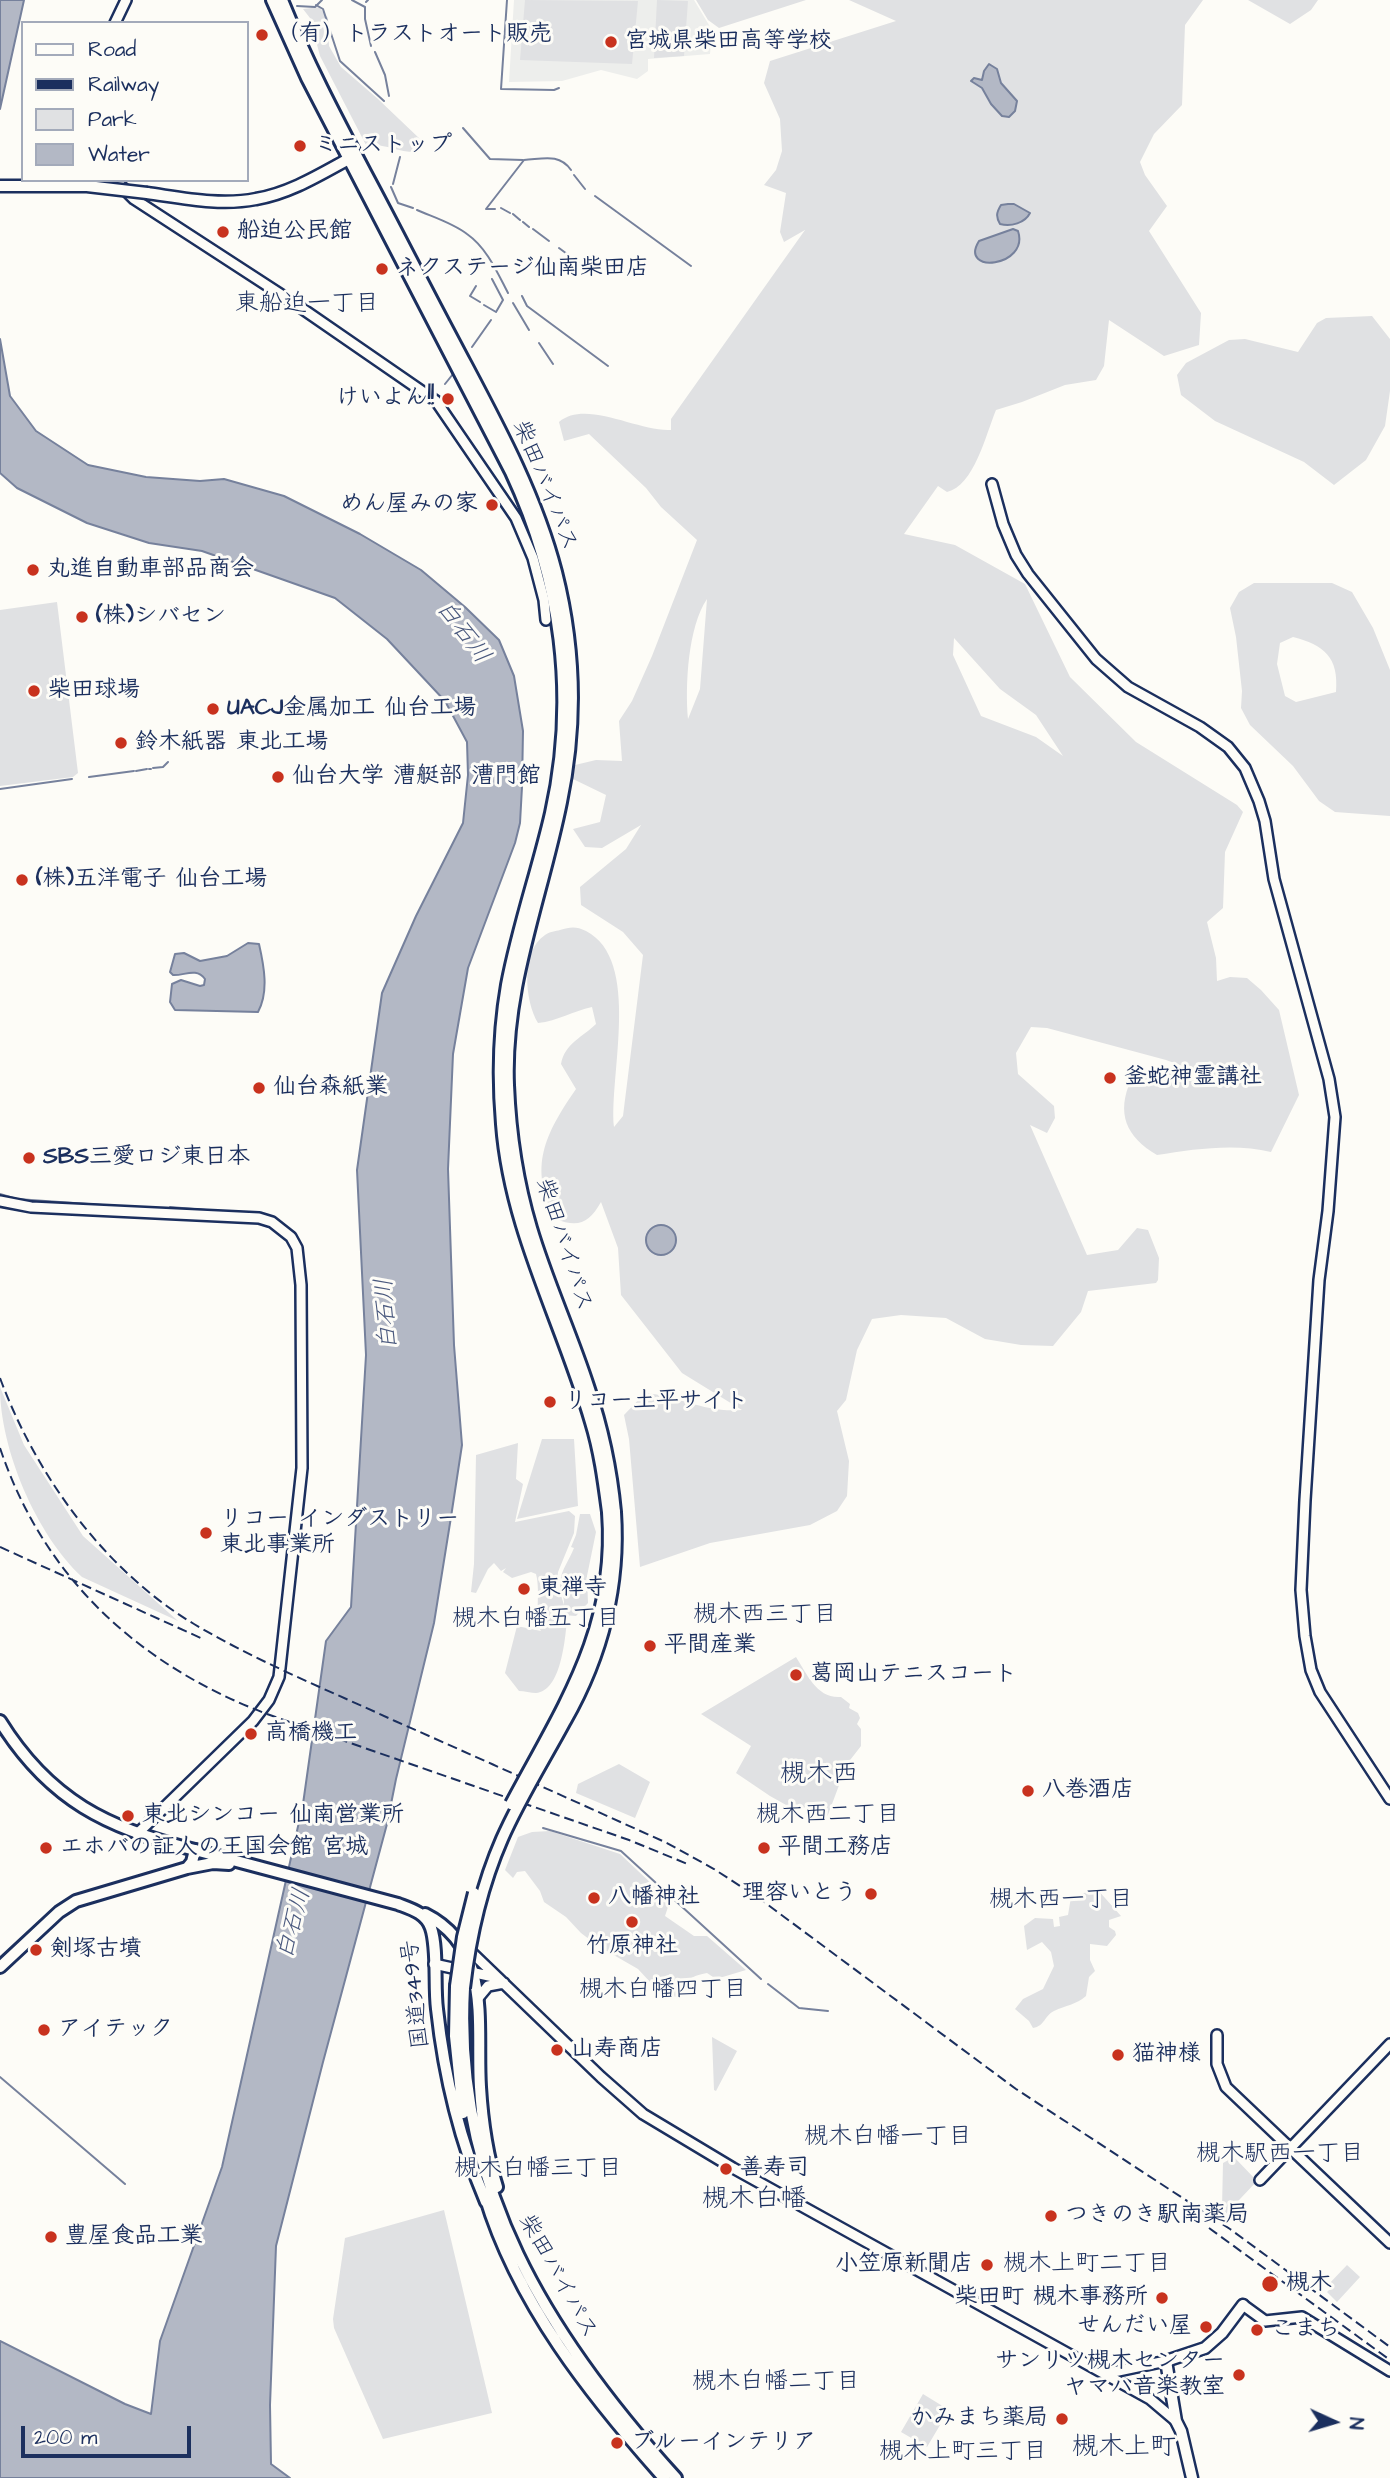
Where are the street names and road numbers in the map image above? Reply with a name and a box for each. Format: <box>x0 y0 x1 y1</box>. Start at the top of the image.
street label: 柴田バイパス <box>505 417 583 555</box>
street label: 柴田バイパス <box>529 1175 597 1315</box>
street label: 国道349号 <box>398 1938 436 2050</box>
street label: 柴田バイパス <box>511 2210 603 2344</box>

